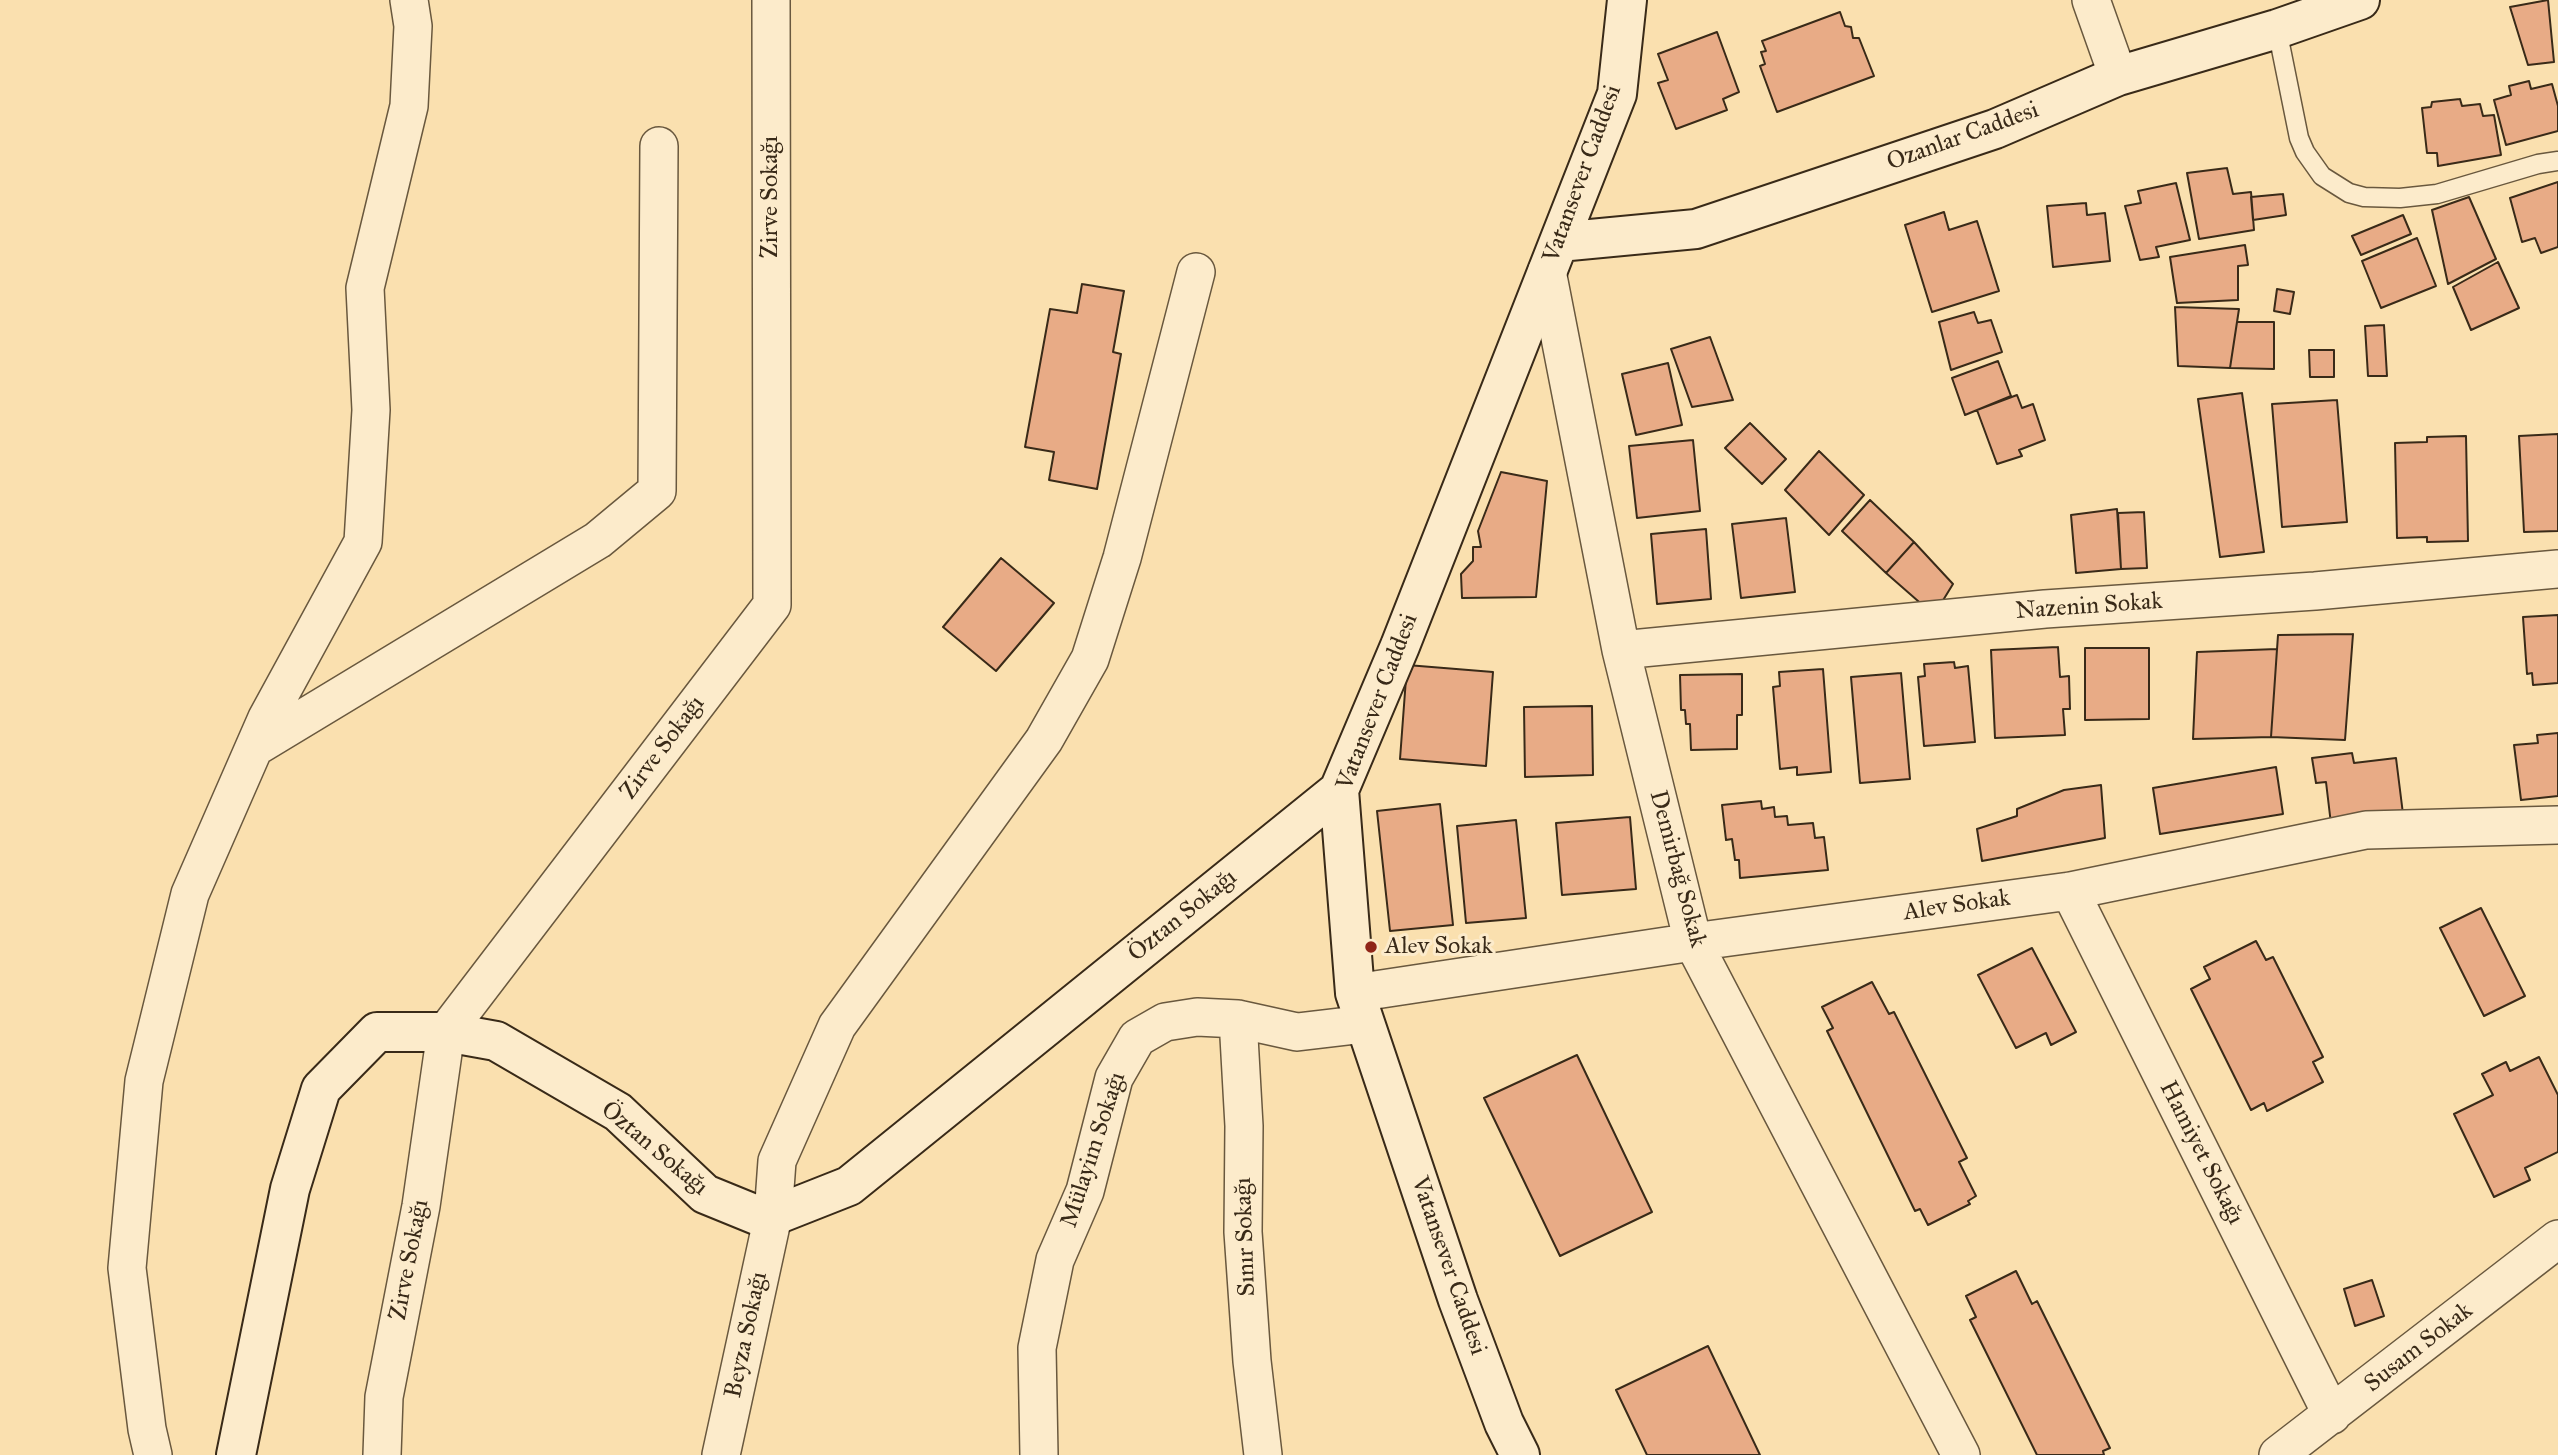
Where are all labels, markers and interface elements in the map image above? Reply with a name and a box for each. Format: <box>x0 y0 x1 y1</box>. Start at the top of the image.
street label: Vatansever Caddesi <box>1538 81 1628 267</box>
street label: Ozanlar Caddesi <box>1883 96 2043 178</box>
street label: Zirve Sokağı <box>757 136 785 258</box>
street label: Nazenin Sokak <box>2015 588 2163 626</box>
street label: Vatansever Caddesi <box>1331 610 1425 794</box>
street label: Zirve Sokağı <box>615 691 711 805</box>
street label: Demirbağ Sokak <box>1642 787 1712 951</box>
street label: Öztan Sokağı <box>1123 864 1243 968</box>
street label: Alev Sokak <box>1902 884 2012 928</box>
place label: Alev Sokak <box>1385 933 1493 961</box>
marker: Alev Sokak <box>1363 939 1379 955</box>
street label: Mülayim Sokağı <box>1055 1069 1133 1231</box>
street label: Hamiyet Sokağı <box>2153 1077 2249 1229</box>
street label: Öztan Sokağı <box>594 1096 714 1202</box>
street label: Vatansever Caddesi <box>1404 1173 1492 1359</box>
street label: Sınır Sokağı <box>1230 1177 1262 1297</box>
street label: Zirve Sokağı <box>384 1197 436 1323</box>
street label: Beyza Sokağı <box>720 1269 774 1401</box>
street label: Susam Sokak <box>2359 1297 2479 1399</box>

